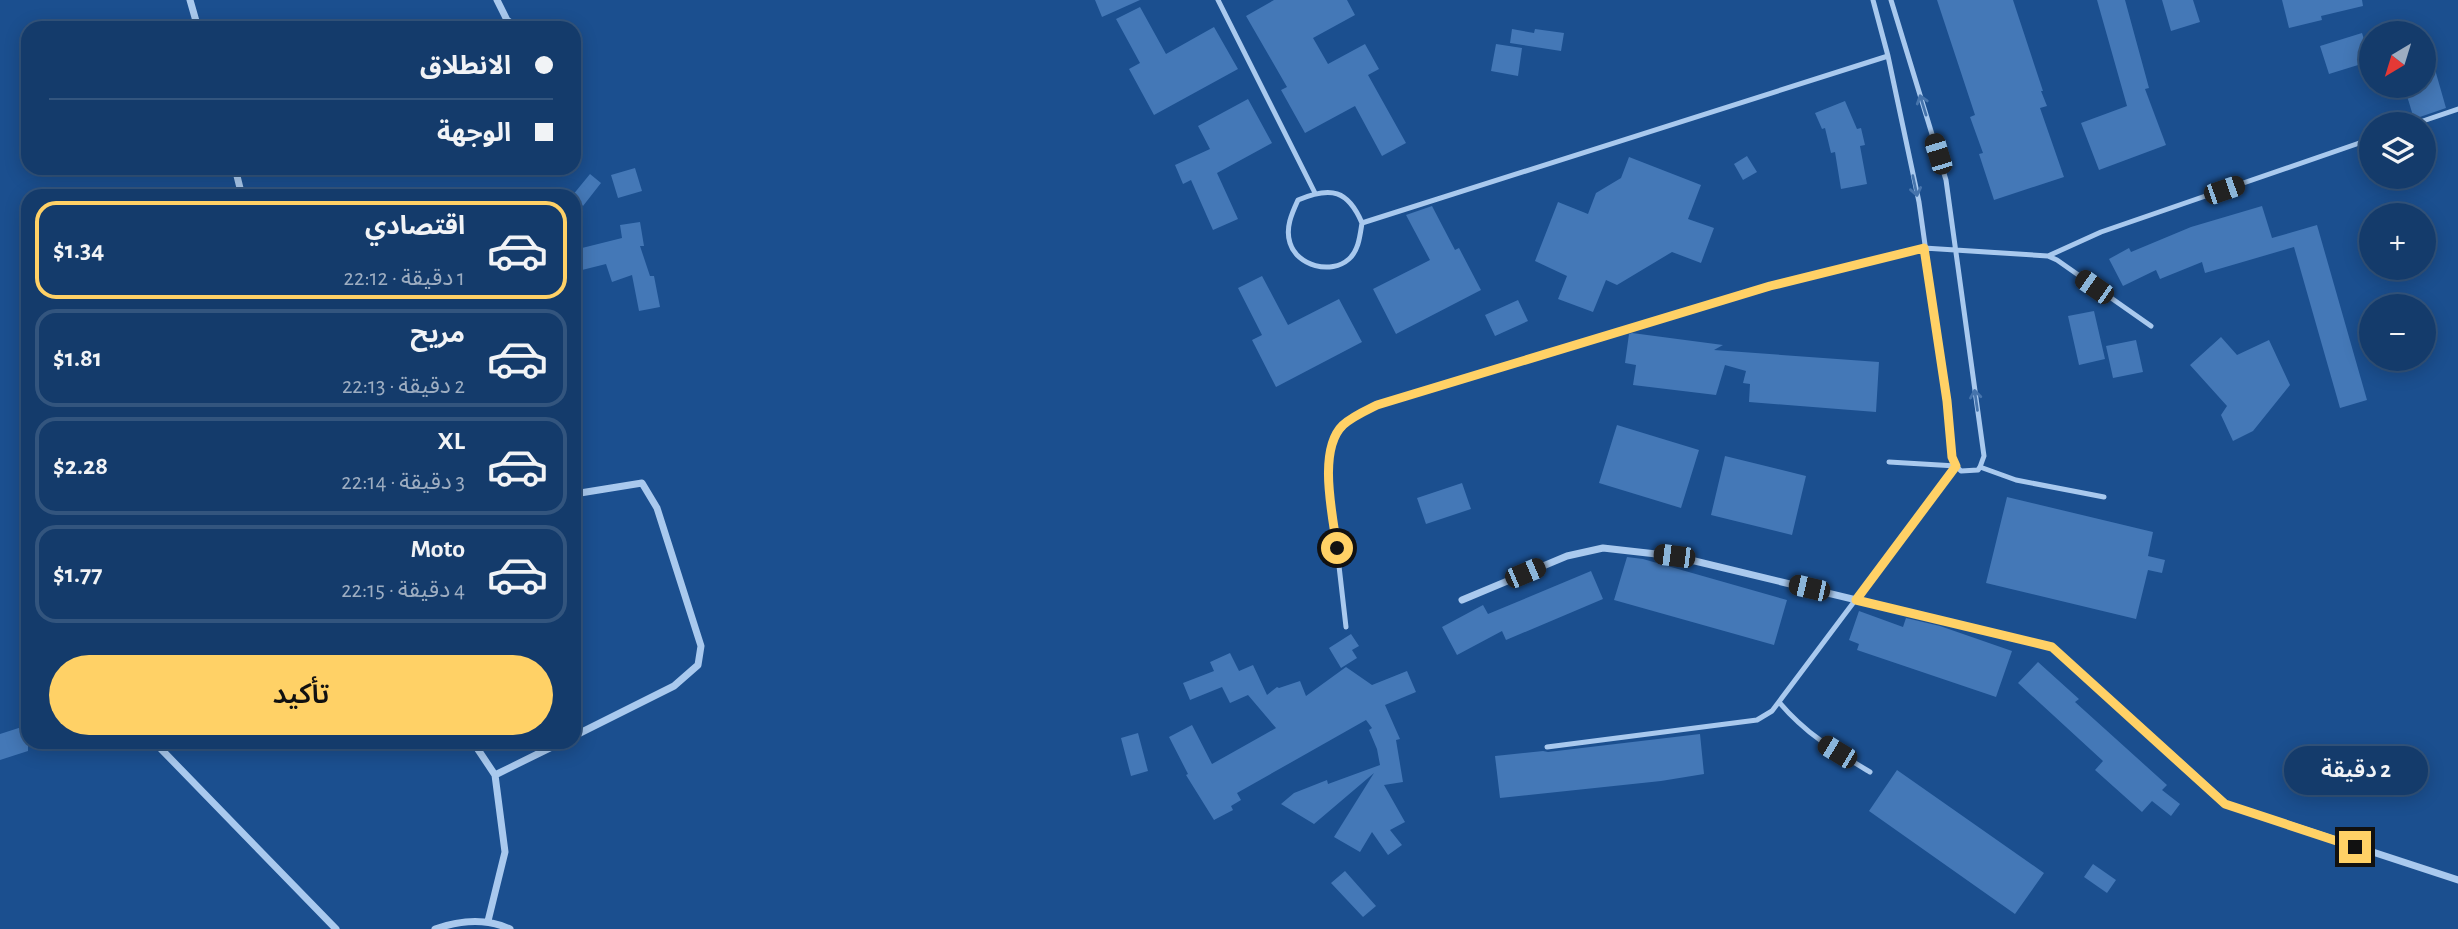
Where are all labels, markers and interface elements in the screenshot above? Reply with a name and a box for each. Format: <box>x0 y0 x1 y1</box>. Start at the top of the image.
north arrow <box>2359 21 2436 98</box>
map controls <box>2359 21 2436 371</box>
text: الانطلاق <box>420 53 511 79</box>
one-way arrow <box>1916 94 1929 116</box>
button: layers <box>2359 112 2436 189</box>
text: الوجهة <box>437 120 511 146</box>
car <box>1922 131 1955 177</box>
car <box>2201 173 2248 207</box>
one-way arrow <box>1909 174 1923 197</box>
button: + <box>2359 203 2436 280</box>
text: اقتصادي <box>365 213 465 239</box>
icon: car <box>486 219 549 282</box>
text: $1.34 <box>53 237 104 263</box>
car <box>2071 266 2118 308</box>
text: 1 دقيقة · 22:12 <box>343 267 465 290</box>
button: − <box>2359 294 2436 371</box>
text: مريح <box>410 321 465 347</box>
icon: car <box>486 327 549 390</box>
text: $1.81 <box>53 345 102 371</box>
text: 2 دقيقة · 22:13 <box>342 375 465 398</box>
one-way arrow <box>1970 390 1983 412</box>
text: XL <box>438 428 465 454</box>
icon: car <box>486 435 549 498</box>
text: $2.28 <box>53 453 108 479</box>
text: 3 دقيقة · 22:14 <box>341 471 465 494</box>
route start <box>1321 532 1353 564</box>
text: Moto <box>410 536 465 562</box>
icon: car <box>486 543 549 606</box>
car <box>1652 543 1697 569</box>
car <box>1502 555 1549 591</box>
text: $1.77 <box>53 561 102 587</box>
car <box>1787 573 1832 603</box>
text: 4 دقيقة · 22:15 <box>341 579 465 602</box>
button: تأكيد <box>49 655 553 735</box>
car <box>1814 732 1861 772</box>
callout: 2 دقيقة <box>2283 746 2427 794</box>
text: 2 دقيقة <box>2321 759 2391 782</box>
route end <box>2339 831 2371 863</box>

